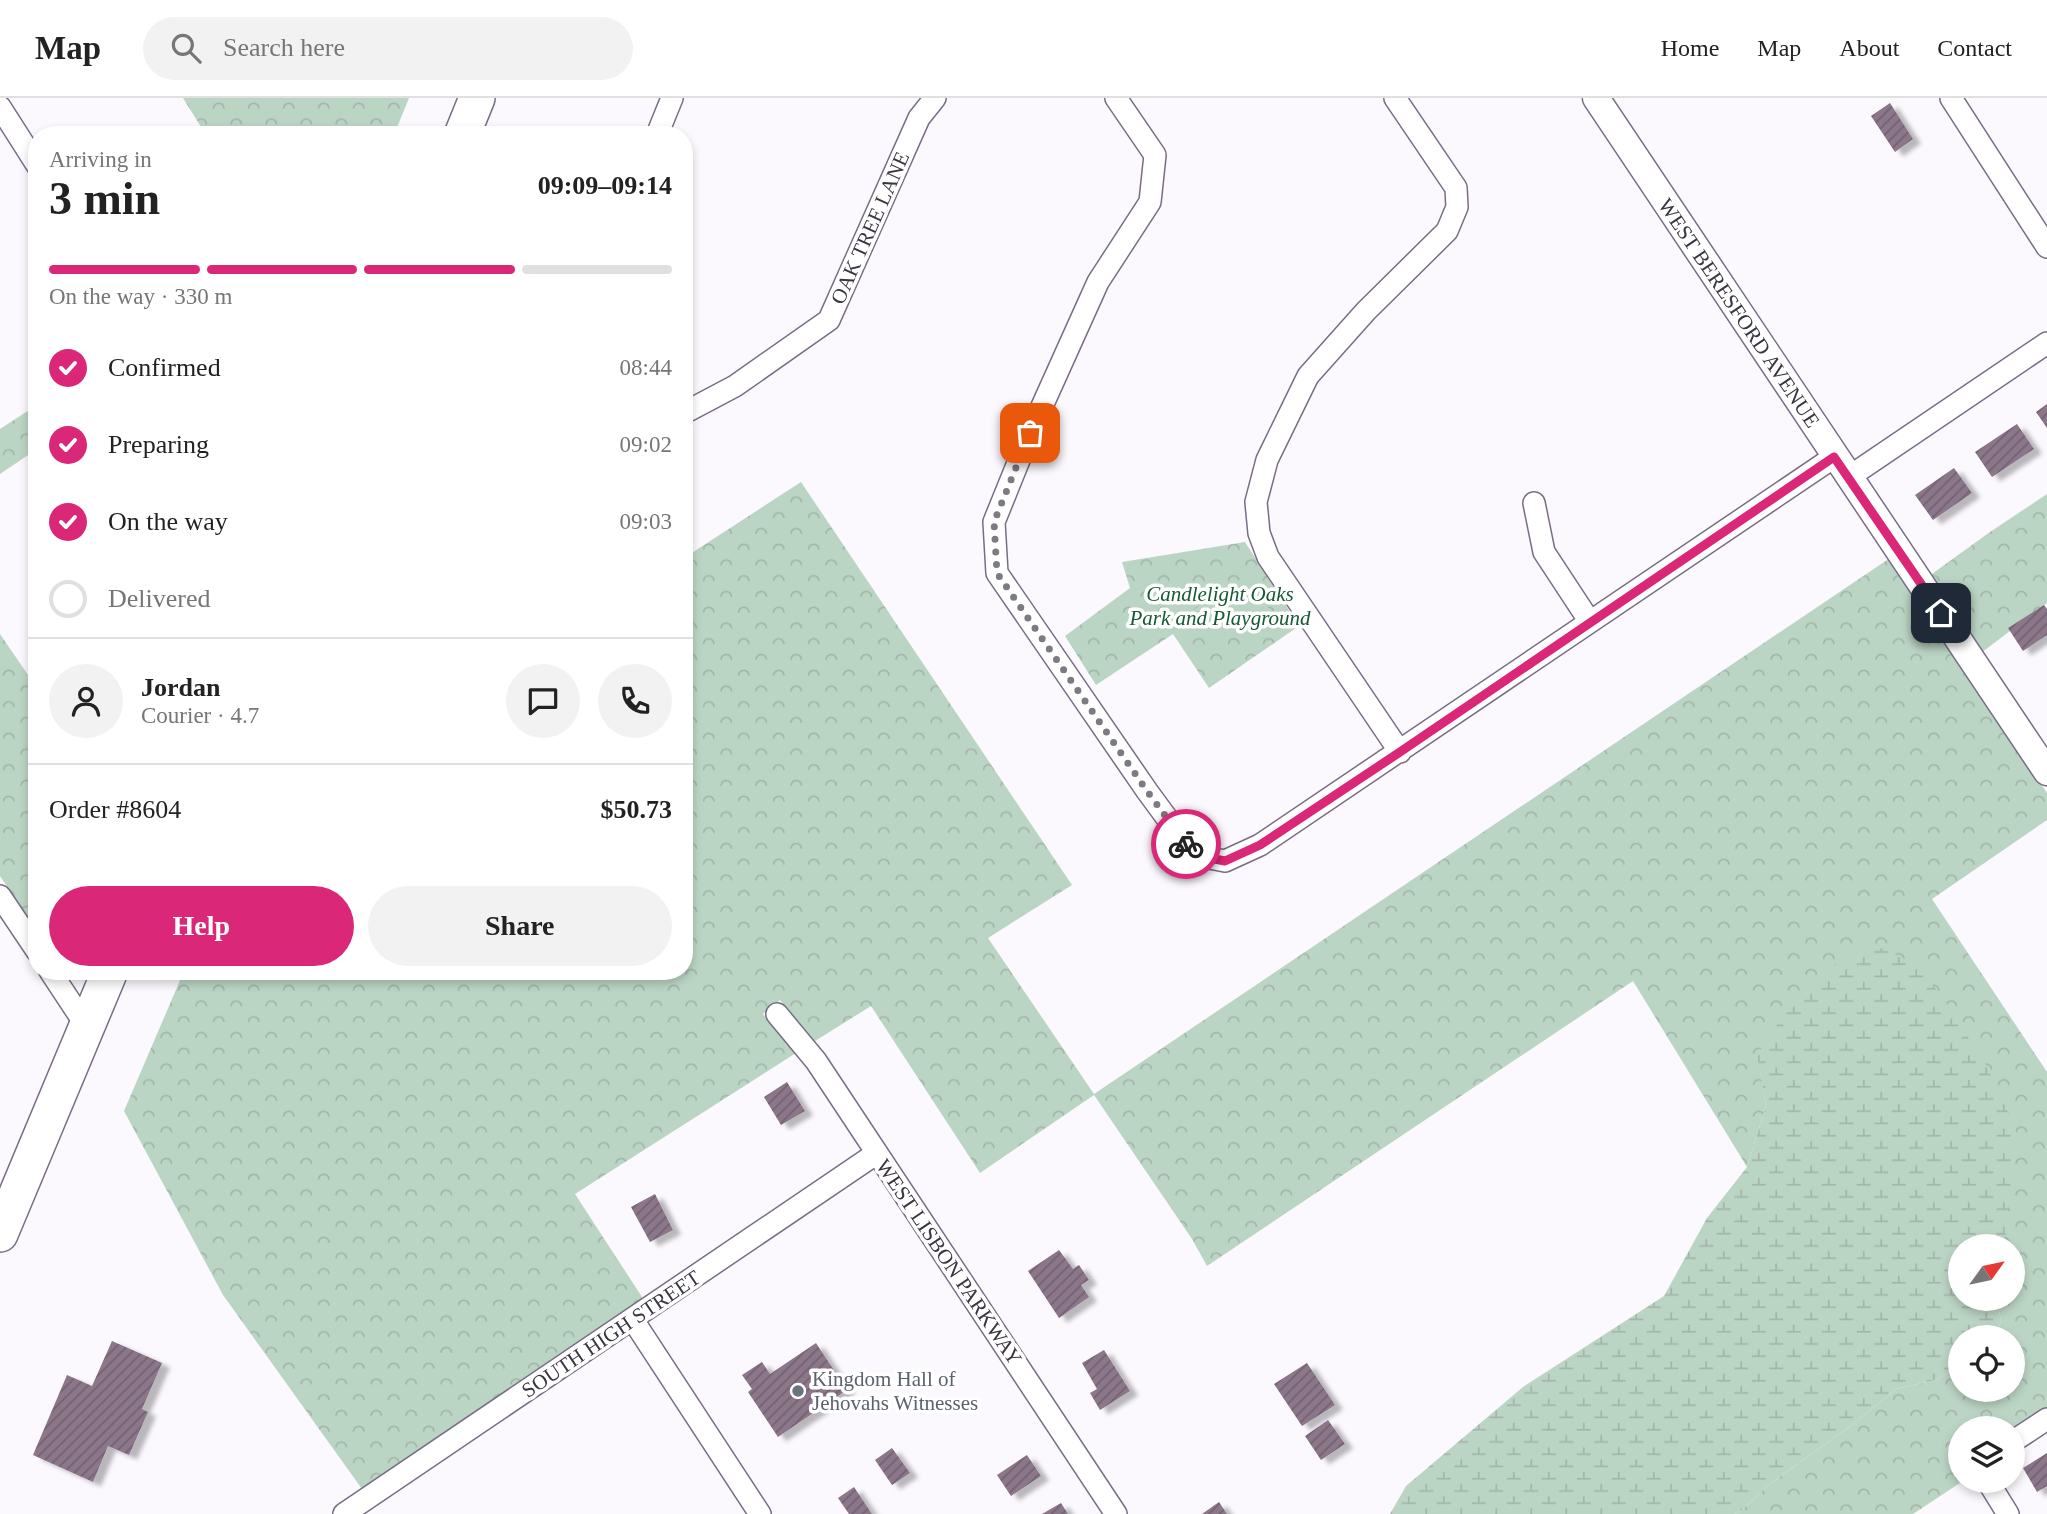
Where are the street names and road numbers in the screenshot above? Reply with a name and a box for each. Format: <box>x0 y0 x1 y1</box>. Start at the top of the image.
street label: OAK TREE LANE <box>826 148 914 308</box>
street label: WEST BERESFORD AVENUE <box>1653 194 1825 432</box>
street label: WEST LISBON PARKWAY <box>871 1155 1027 1369</box>
street label: SOUTH HIGH STREET <box>517 1265 705 1403</box>

